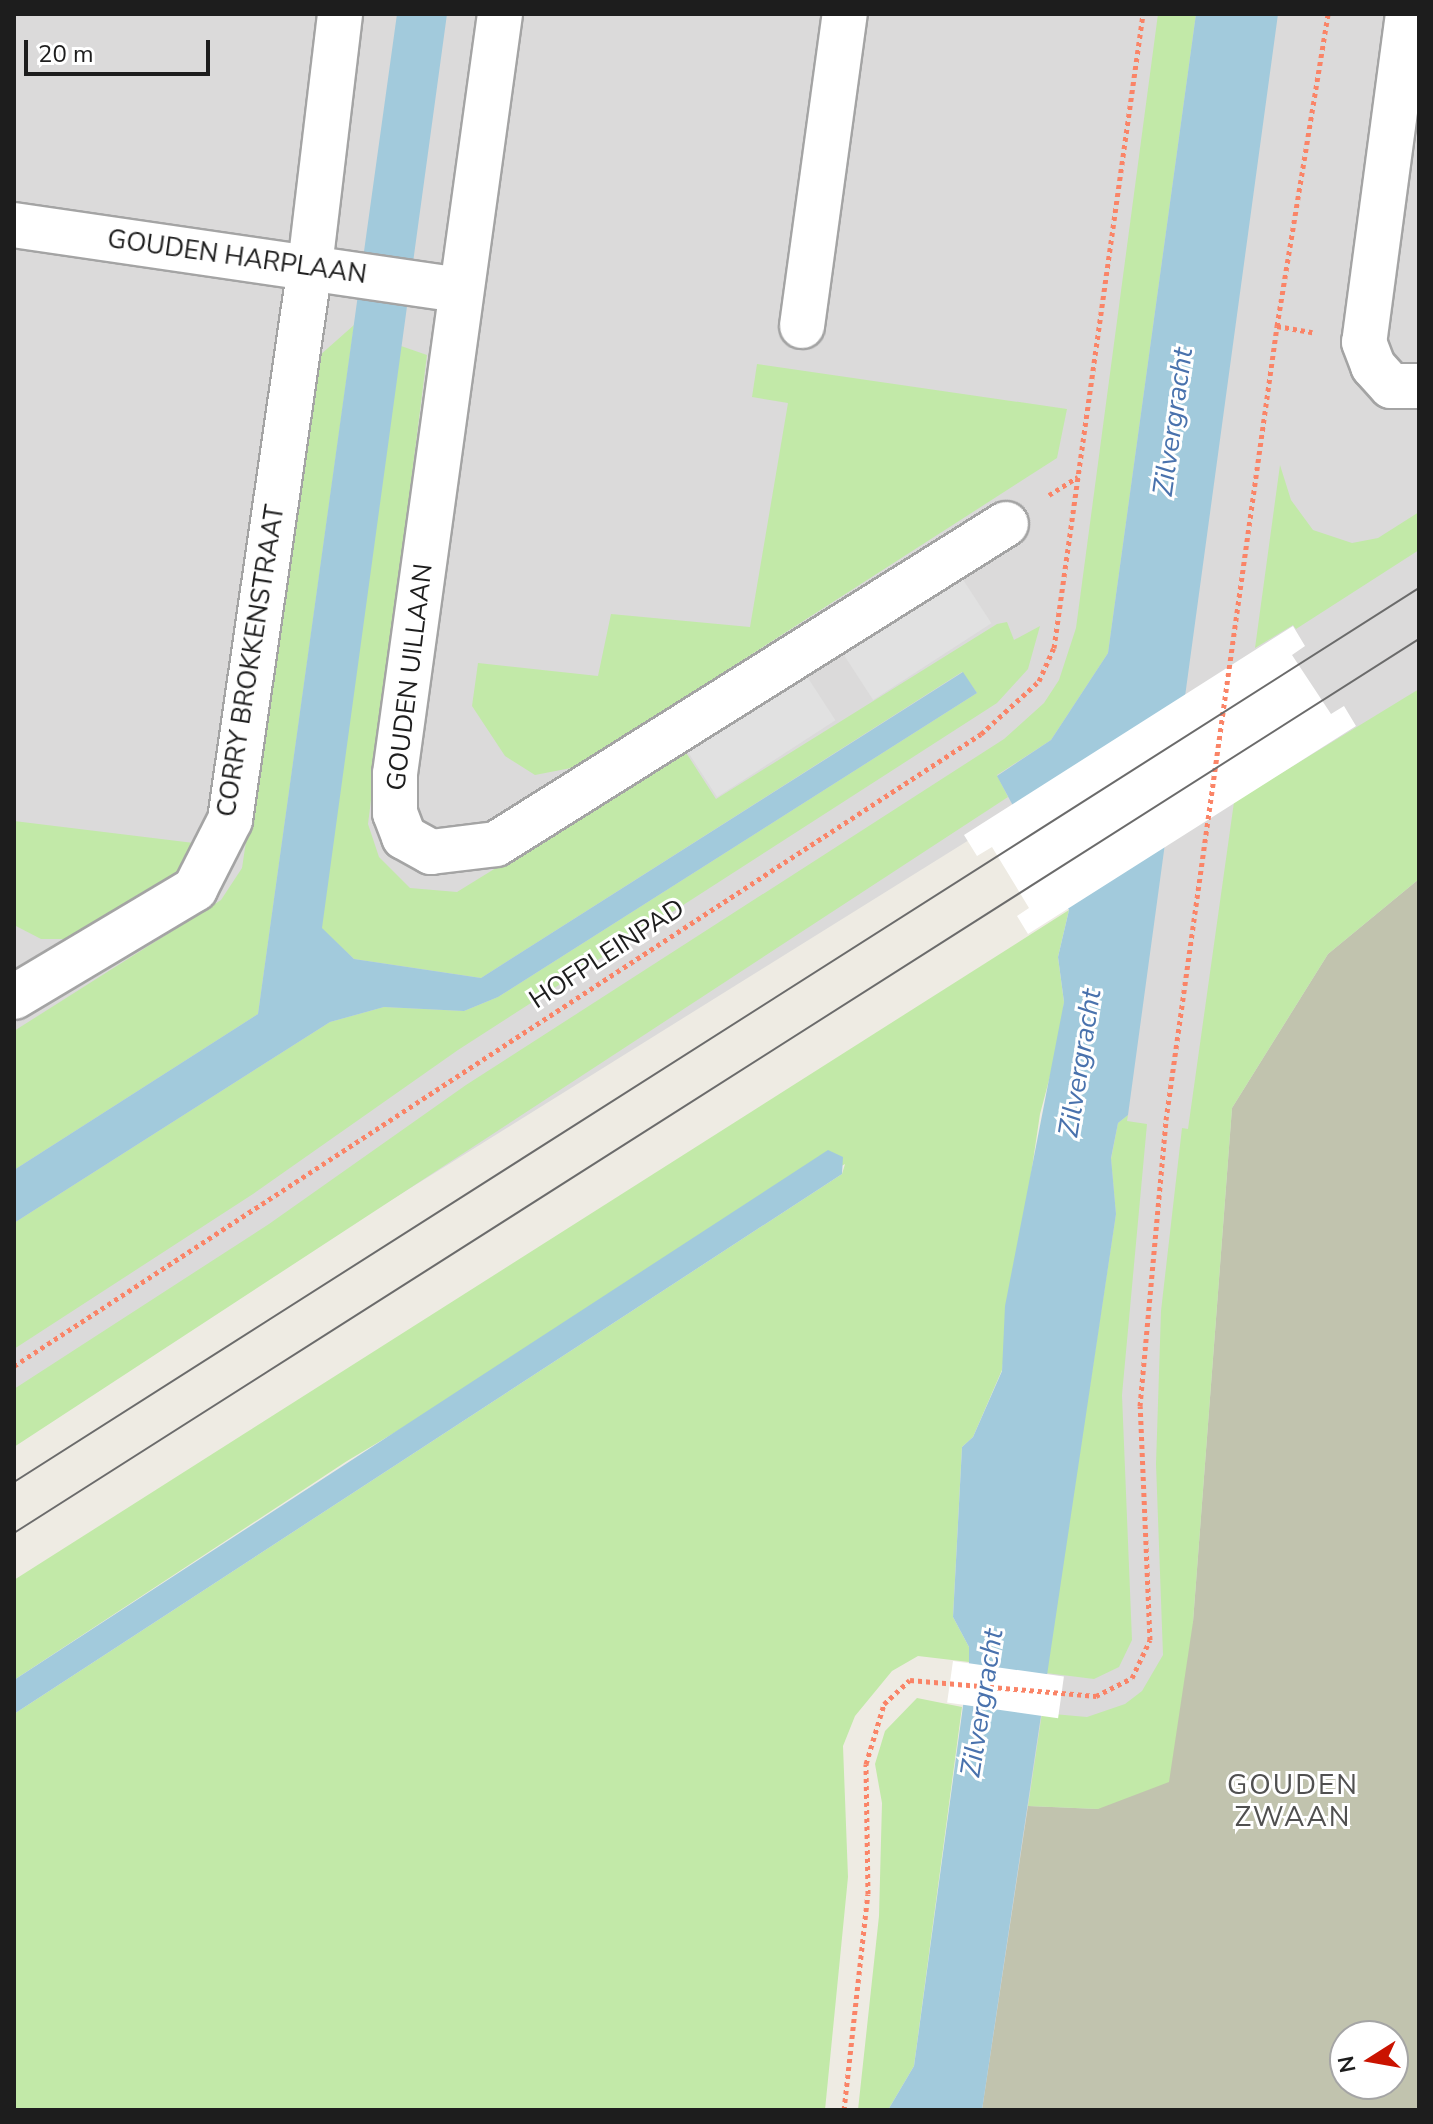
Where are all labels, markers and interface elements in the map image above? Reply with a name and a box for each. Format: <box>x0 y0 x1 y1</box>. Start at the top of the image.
scale bar <box>28 24 214 74</box>
text: 20 m <box>38 38 94 70</box>
street label: GOUDEN HARPLAAN <box>105 223 369 291</box>
water label: Zilvergracht <box>1146 346 1200 498</box>
street label: CORRY BROKKENSTRAAT <box>211 503 291 819</box>
street label: GOUDEN UILLAAN <box>381 562 439 792</box>
street label: HOFPLEINPAD <box>524 892 690 1016</box>
water label: Zilvergracht <box>1052 986 1108 1140</box>
water label: Zilvergracht <box>954 1626 1010 1780</box>
district label: GOUDEN ZWAAN <box>1227 1768 1359 1834</box>
north arrow <box>1329 2020 1409 2100</box>
text: N <box>1331 2053 1364 2075</box>

